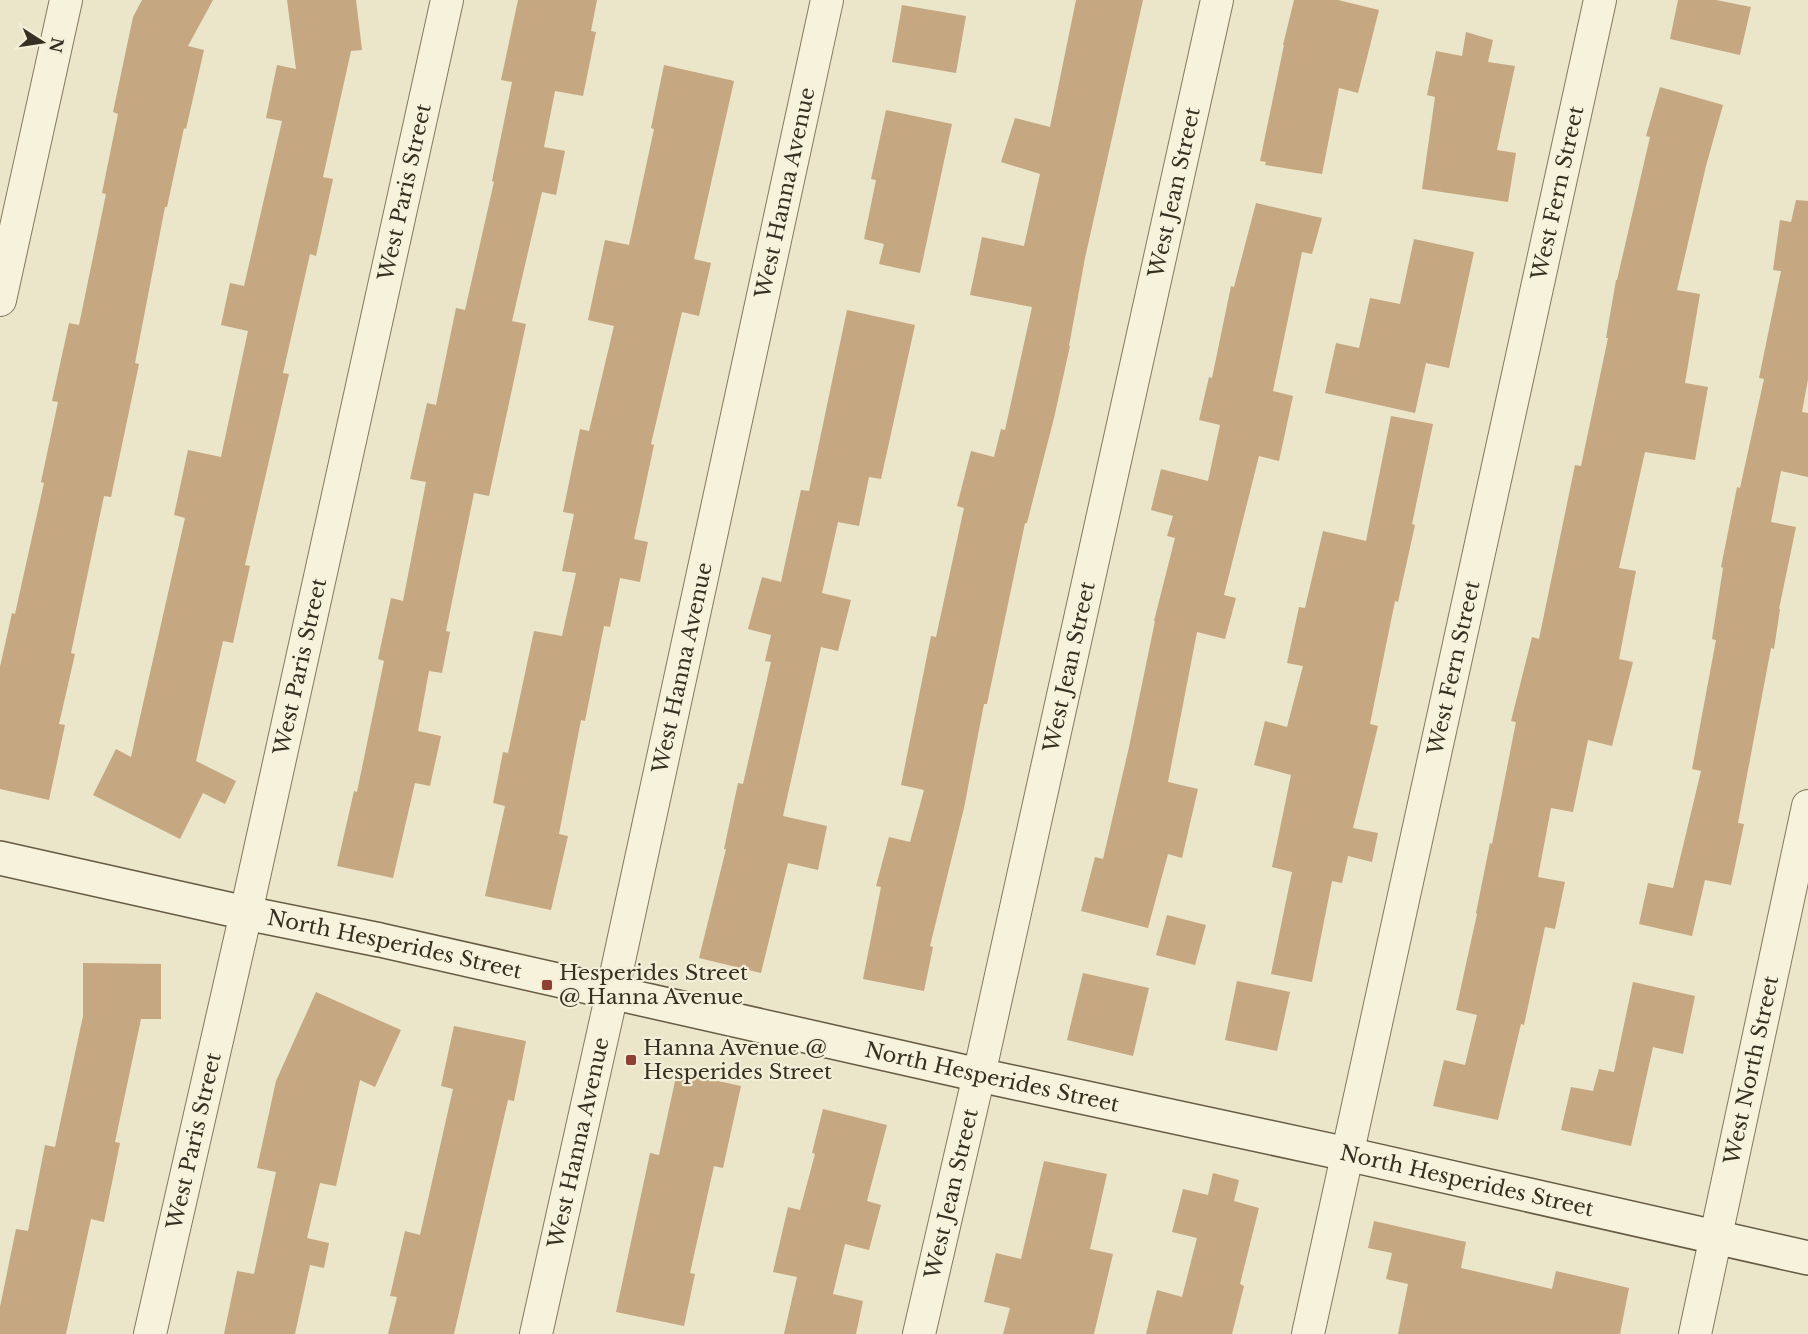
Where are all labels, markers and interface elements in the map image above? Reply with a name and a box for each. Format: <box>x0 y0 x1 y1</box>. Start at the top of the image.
north arrow <box>12 12 72 72</box>
text: N <box>45 36 68 55</box>
street label: West Hanna Avenue <box>750 85 821 302</box>
street label: West Paris Street <box>372 101 437 284</box>
street label: West Fern Street <box>1526 103 1589 284</box>
street label: West Jean Street <box>1143 104 1206 281</box>
street label: West Hanna Avenue <box>647 560 718 777</box>
street label: West Paris Street <box>268 576 332 759</box>
street label: West Fern Street <box>1422 578 1486 758</box>
street label: West Jean Street <box>1038 579 1101 755</box>
street label: North Hesperides Street <box>265 905 524 985</box>
place label: Hesperides Street @ Hanna Avenue <box>559 960 748 1010</box>
street label: West North Street <box>1718 973 1784 1168</box>
marker: Hesperides Street @ Hanna Avenue <box>540 978 554 992</box>
street label: West Hanna Avenue <box>542 1035 615 1252</box>
place label: Hanna Avenue @ Hesperides Street <box>643 1035 832 1085</box>
street label: North Hesperides Street <box>862 1037 1122 1118</box>
street label: West Paris Street <box>161 1050 227 1233</box>
marker: Hanna Avenue @ Hesperides Street <box>624 1053 638 1067</box>
street label: West Jean Street <box>919 1106 984 1282</box>
street label: North Hesperides Street <box>1337 1140 1596 1222</box>

